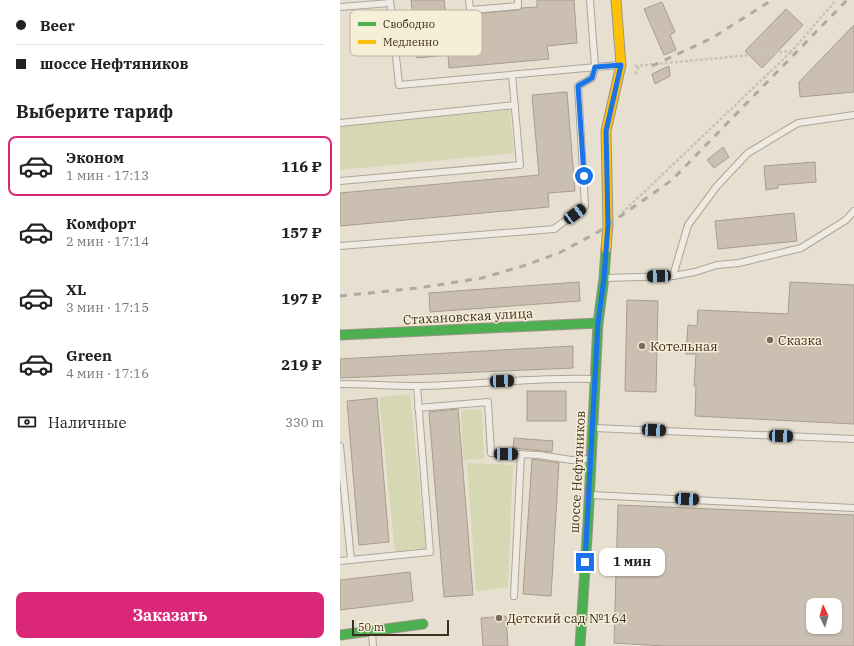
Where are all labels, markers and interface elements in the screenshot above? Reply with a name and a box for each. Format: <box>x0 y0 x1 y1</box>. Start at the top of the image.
legend <box>350 10 482 56</box>
text: Beer <box>40 16 75 35</box>
text: Свободно <box>383 17 435 31</box>
text: Медленно <box>383 35 439 49</box>
text: шоссе Нефтяников <box>40 54 188 73</box>
text: Выберите тариф <box>16 100 173 123</box>
icon: car <box>18 148 54 184</box>
text: Эконом <box>66 148 124 167</box>
text: 116 ₽ <box>281 157 322 176</box>
text: 1 мин · 17:13 <box>66 167 149 184</box>
route start <box>575 167 593 185</box>
car <box>562 202 588 226</box>
icon: car <box>18 214 54 250</box>
text: Комфорт <box>66 214 136 233</box>
text: 157 ₽ <box>281 223 322 242</box>
text: 2 мин · 17:14 <box>66 233 149 250</box>
car <box>647 270 671 282</box>
icon: car <box>18 280 54 316</box>
text: XL <box>66 280 86 299</box>
text: 197 ₽ <box>281 289 322 308</box>
text: 3 мин · 17:15 <box>66 299 149 316</box>
street label: Стахановская улица <box>403 305 534 328</box>
place label: Сказка <box>778 332 822 349</box>
marker: Сказка <box>765 335 775 345</box>
place label: Котельная <box>650 338 718 355</box>
marker: Котельная <box>637 341 647 351</box>
icon: car <box>18 346 54 382</box>
text: Green <box>66 346 112 365</box>
text: 219 ₽ <box>281 355 322 374</box>
text: 4 мин · 17:16 <box>66 365 149 382</box>
car <box>490 375 514 387</box>
street label: шоссе Нефтяников <box>566 410 589 534</box>
icon: cash <box>16 411 38 433</box>
text: Наличные <box>48 413 126 432</box>
text: 330 m <box>285 414 324 431</box>
car <box>642 423 666 437</box>
car <box>769 430 793 442</box>
car <box>494 448 518 460</box>
car <box>675 492 699 506</box>
callout: 1 мин <box>599 548 665 576</box>
route end <box>576 553 594 571</box>
text: 1 мин <box>613 553 651 570</box>
button: Заказать <box>16 592 324 638</box>
north arrow <box>806 598 842 634</box>
map controls <box>806 598 842 634</box>
place label: Детский сад №164 <box>507 610 627 627</box>
marker: Детский сад №164 <box>494 613 504 623</box>
scale bar <box>352 618 449 637</box>
text: 50 m <box>358 620 384 634</box>

